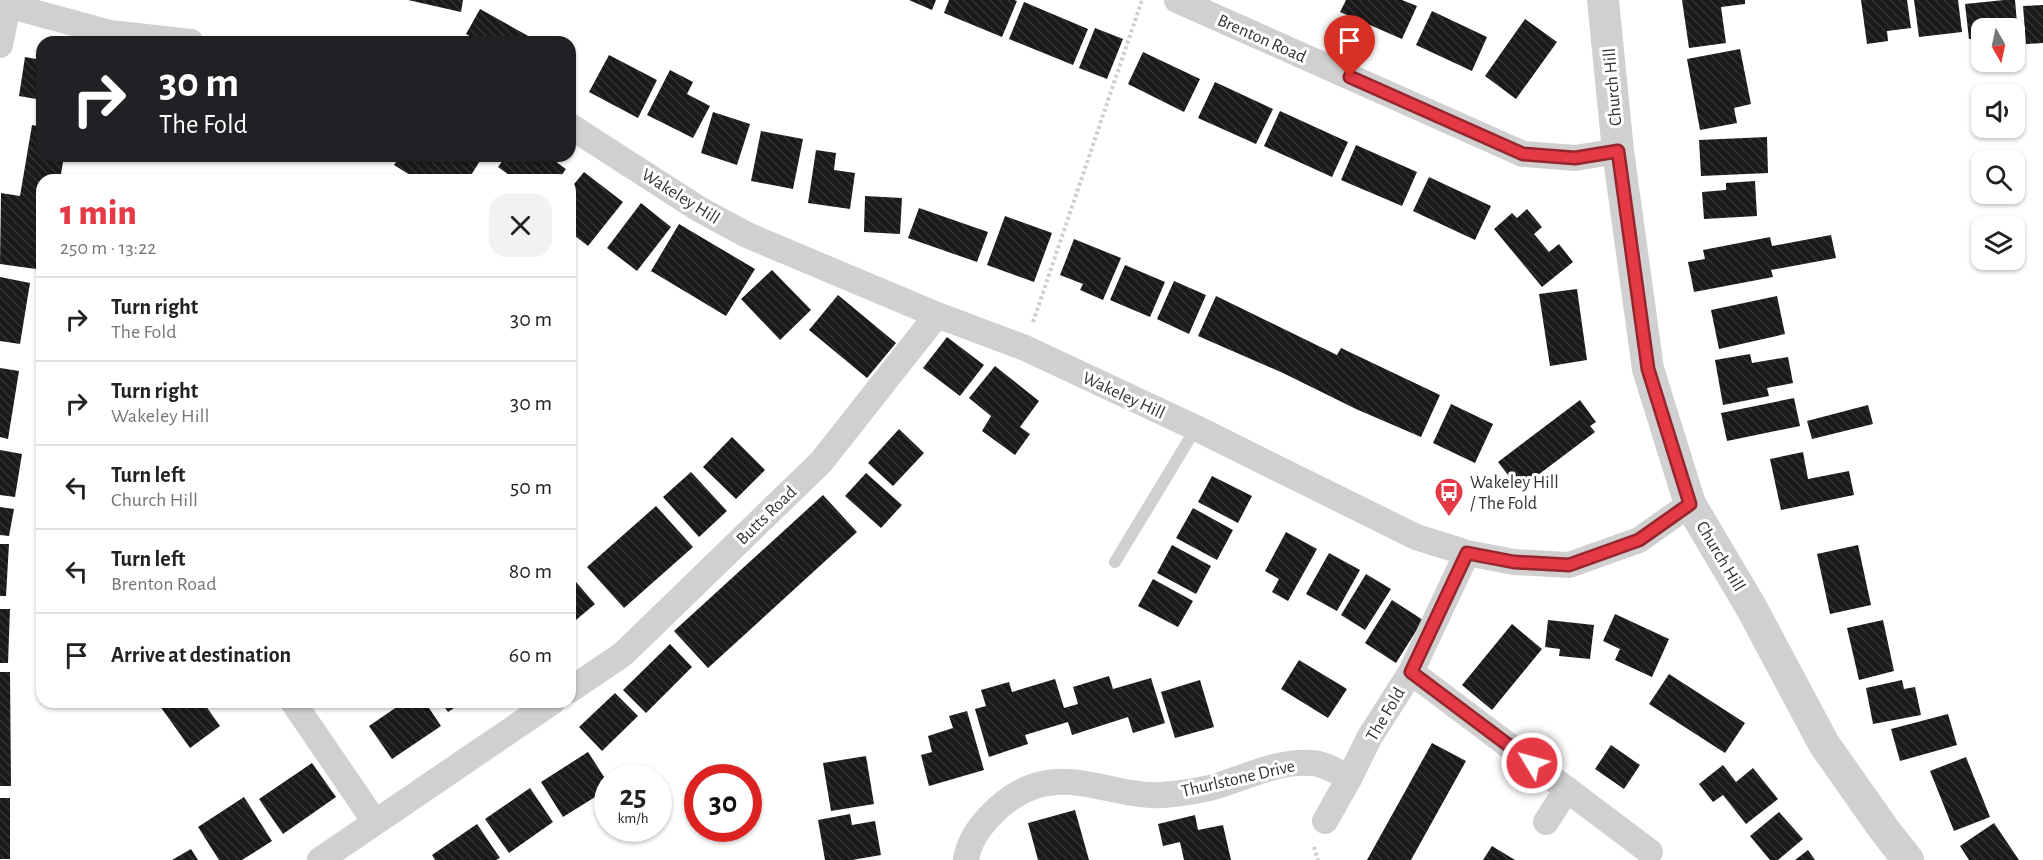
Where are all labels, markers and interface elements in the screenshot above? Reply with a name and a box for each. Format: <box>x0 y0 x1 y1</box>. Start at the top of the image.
street label: Brenton Road <box>1215 11 1309 66</box>
pin <box>1324 15 1375 77</box>
north arrow <box>1971 18 2025 72</box>
map controls <box>1971 18 2025 270</box>
icon: arrive <box>1333 24 1366 57</box>
street label: Church Hill <box>1601 47 1625 127</box>
icon: right <box>60 60 138 138</box>
text: 30 m <box>159 62 239 104</box>
button: sound <box>1971 84 2025 138</box>
text: The Fold <box>159 111 248 138</box>
button: search <box>1971 150 2025 204</box>
street label: Wakeley Hill <box>638 166 723 228</box>
button: close <box>489 194 552 257</box>
text: 1 min <box>60 195 137 231</box>
button: layers <box>1971 216 2025 270</box>
text: 250 m · 13:22 <box>60 238 156 258</box>
text: Turn right <box>111 296 198 318</box>
icon: right <box>60 303 93 336</box>
text: 30 m <box>510 308 552 330</box>
text: The Fold <box>111 322 177 342</box>
street label: Wakeley Hill <box>1080 369 1168 423</box>
text: Turn right <box>111 380 198 402</box>
icon: right <box>60 387 93 420</box>
text: 30 m <box>510 392 552 414</box>
text: Wakeley Hill <box>111 406 209 426</box>
text: Turn left <box>111 464 185 486</box>
icon: left <box>60 471 93 504</box>
place label: Wakeley Hill / The Fold <box>1470 474 1559 513</box>
text: 50 m <box>510 476 552 498</box>
bus stop icon: Wakeley Hill / The Fold <box>1433 476 1465 518</box>
street label: Butts Road <box>733 483 800 549</box>
text: Church Hill <box>111 490 198 510</box>
street label: Church Hill <box>1692 518 1748 595</box>
text: Turn left <box>111 548 185 570</box>
icon: left <box>60 555 93 588</box>
text: 80 m <box>509 560 552 582</box>
text: Brenton Road <box>111 574 217 594</box>
icon: arrive <box>60 639 93 672</box>
text: Arrive at destination <box>111 644 291 666</box>
text: 60 m <box>509 644 552 666</box>
street label: The Fold <box>1363 685 1409 744</box>
position arrow <box>1500 731 1564 795</box>
street label: Thurlstone Drive <box>1180 757 1297 801</box>
speed limit sign: 30 <box>684 764 762 842</box>
text: 25 <box>619 781 647 811</box>
text: km/h <box>618 811 648 826</box>

